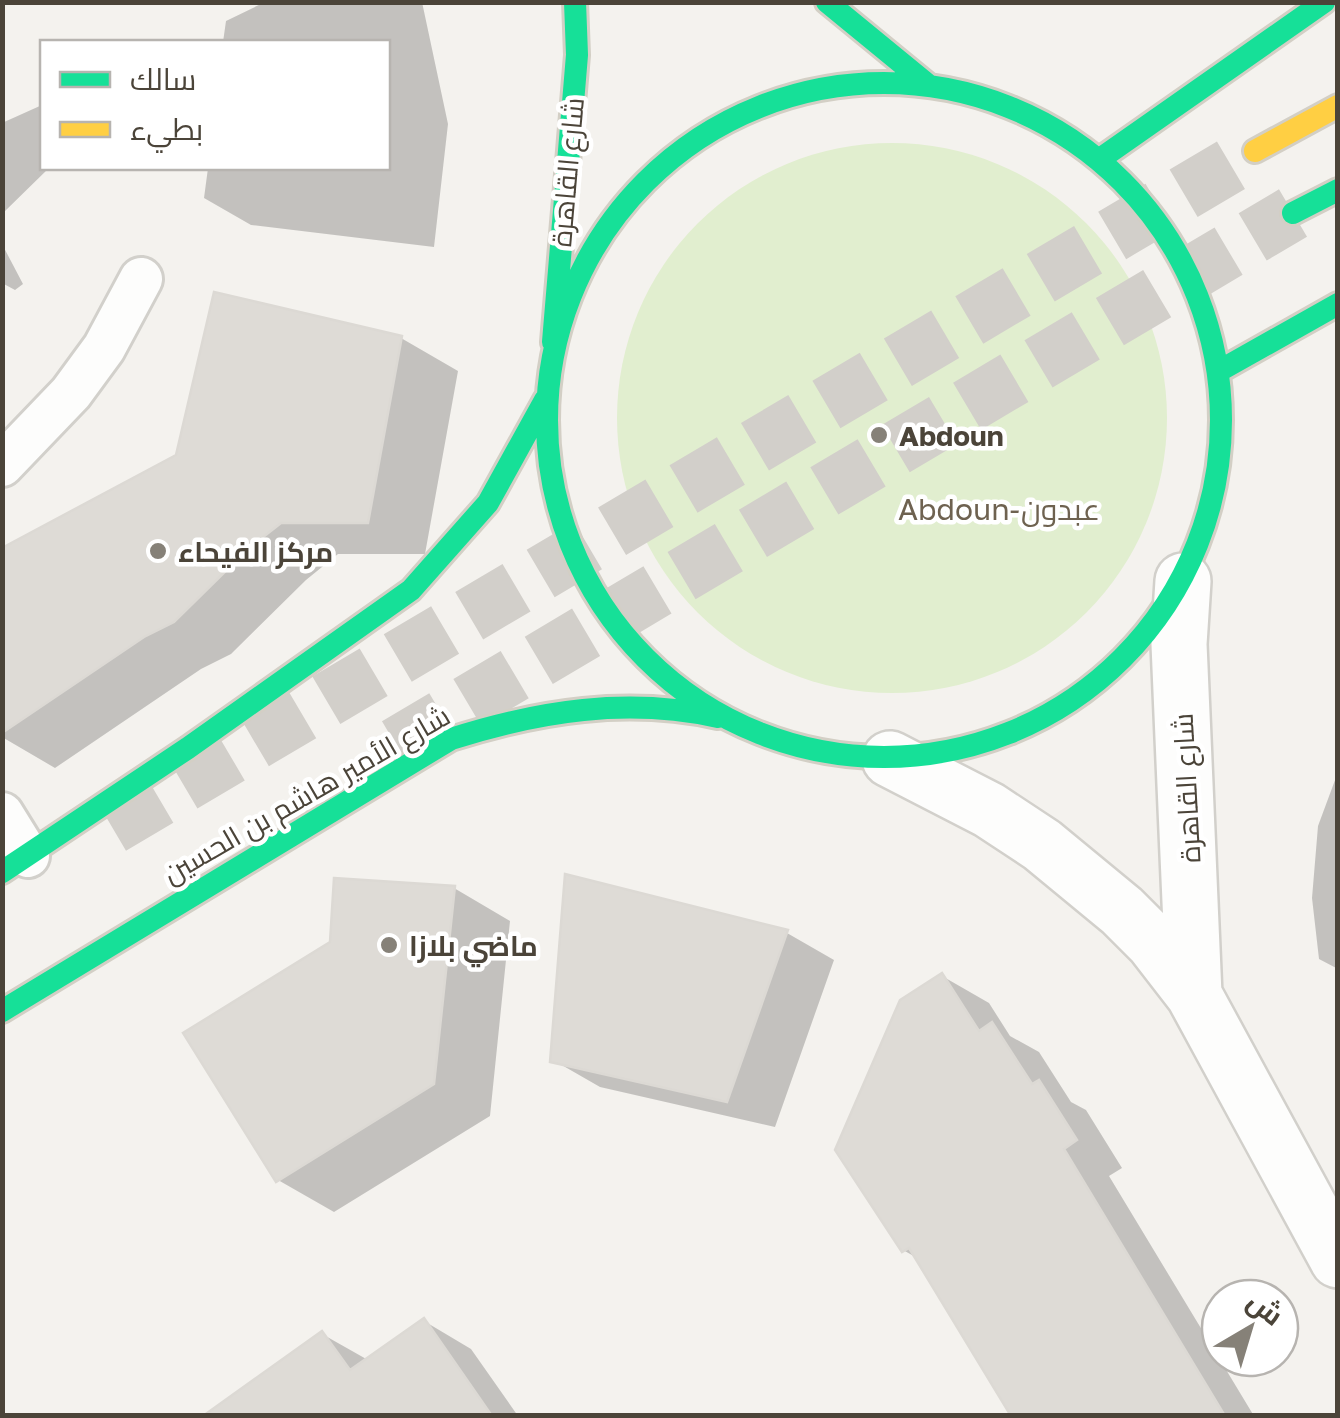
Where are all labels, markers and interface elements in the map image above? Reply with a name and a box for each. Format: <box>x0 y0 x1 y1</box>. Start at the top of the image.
legend <box>40 40 390 170</box>
text: سالك <box>130 61 196 97</box>
street label: شارع القاهرة <box>544 96 593 248</box>
text: بطيء <box>130 111 203 153</box>
place label: Abdoun <box>899 419 1004 452</box>
marker: Abdoun <box>868 424 890 446</box>
district label: Abdoun-عبدون <box>898 491 1100 527</box>
place label: مركز الفيحاء <box>178 535 333 569</box>
marker: مركز الفيحاء <box>147 540 169 562</box>
street label: شارع الأمير هاشم بن الحسين <box>157 698 457 893</box>
street label: شارع القاهرة <box>1166 712 1209 864</box>
place label: ماضي بلازا <box>409 929 538 968</box>
marker: ماضي بلازا <box>378 934 400 956</box>
north arrow <box>1200 1278 1300 1378</box>
text: ش <box>1241 1284 1290 1333</box>

